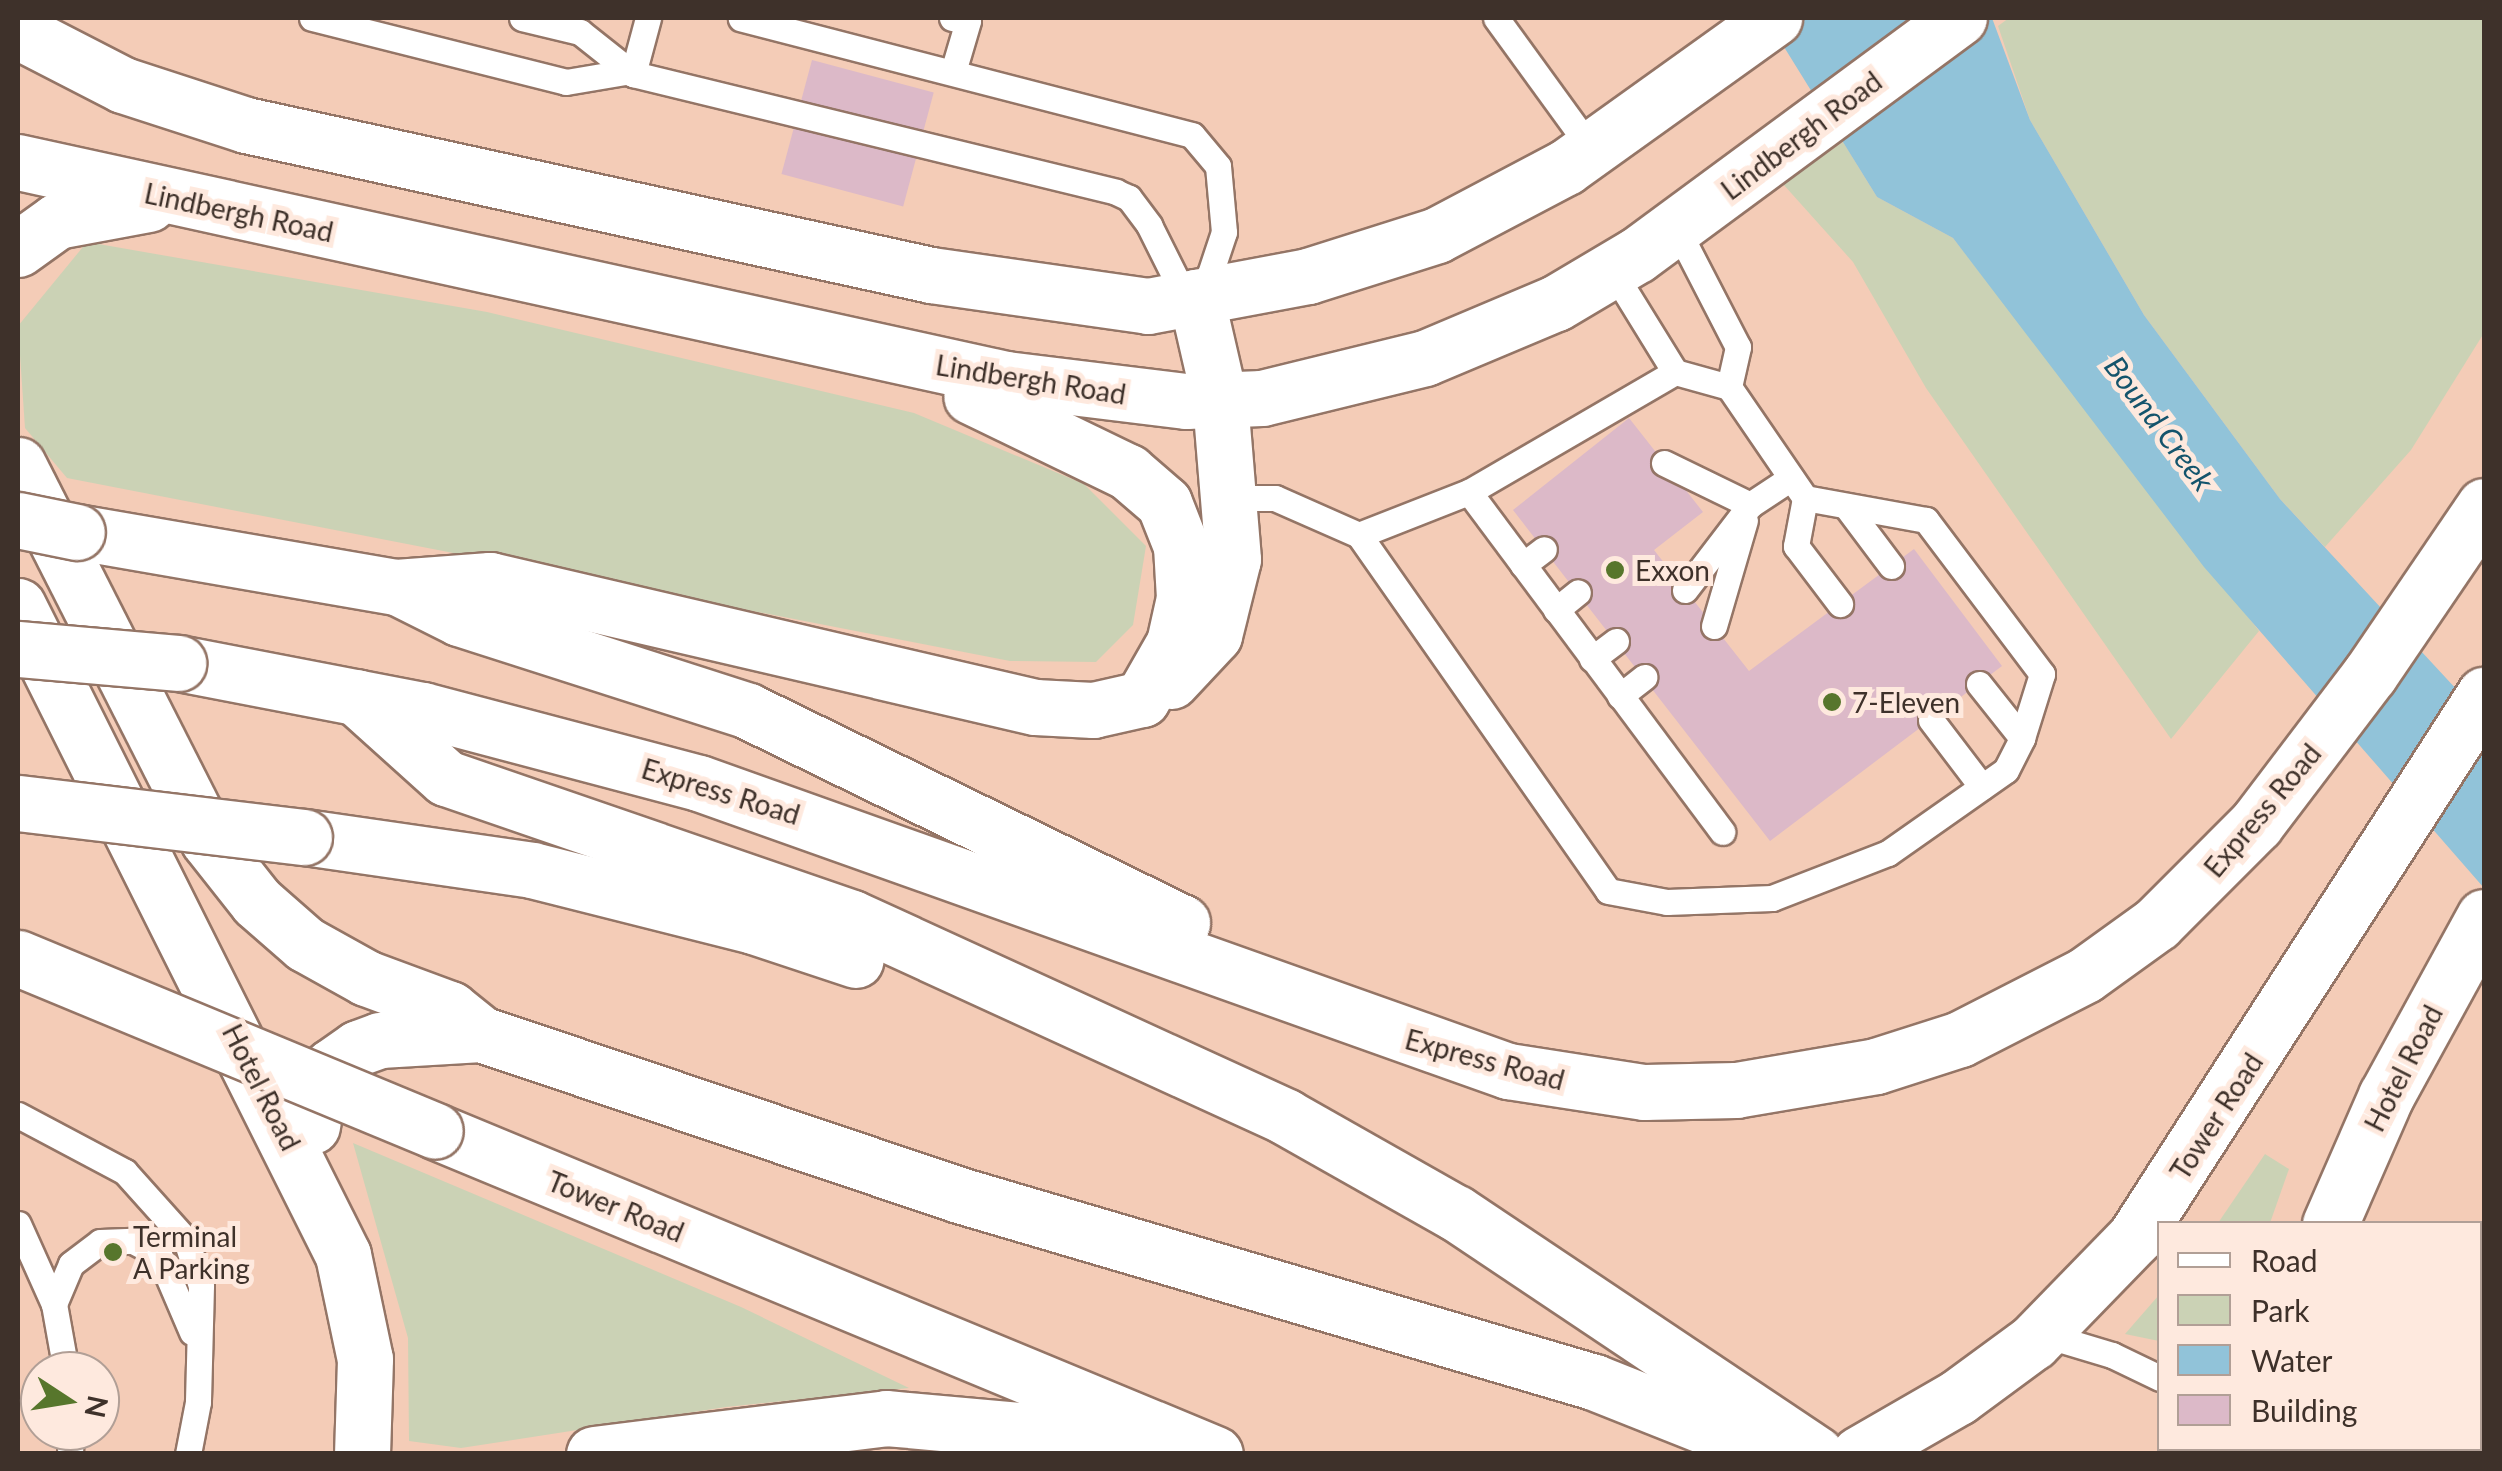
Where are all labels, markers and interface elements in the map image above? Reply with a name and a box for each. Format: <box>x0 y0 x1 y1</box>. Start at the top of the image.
street label: Lindbergh Road <box>1714 64 1888 206</box>
street label: Lindbergh Road <box>142 176 336 248</box>
street label: Lindbergh Road <box>933 347 1129 411</box>
water label: Bound Creek <box>2098 349 2222 497</box>
place label: Exxon <box>1635 553 1710 587</box>
marker: Exxon <box>1604 559 1626 581</box>
place label: 7-Eleven <box>1852 685 1960 719</box>
marker: 7-Eleven <box>1821 691 1843 713</box>
street label: Express Road <box>2197 736 2327 884</box>
street label: Express Road <box>638 751 804 831</box>
street label: Hotel Road <box>2357 999 2449 1137</box>
street label: Hotel Road <box>216 1018 308 1156</box>
street label: Express Road <box>1402 1022 1568 1096</box>
street label: Tower Road <box>2162 1046 2270 1186</box>
street label: Tower Road <box>543 1163 689 1249</box>
place label: Terminal A Parking <box>133 1219 251 1285</box>
legend <box>2157 1221 2482 1451</box>
marker: Terminal A Parking <box>102 1241 124 1263</box>
text: Road <box>2251 1242 2318 1278</box>
text: Park <box>2251 1292 2310 1328</box>
text: Water <box>2251 1342 2333 1378</box>
north arrow <box>20 1351 120 1451</box>
text: Building <box>2251 1392 2357 1428</box>
text: N <box>79 1393 116 1421</box>

